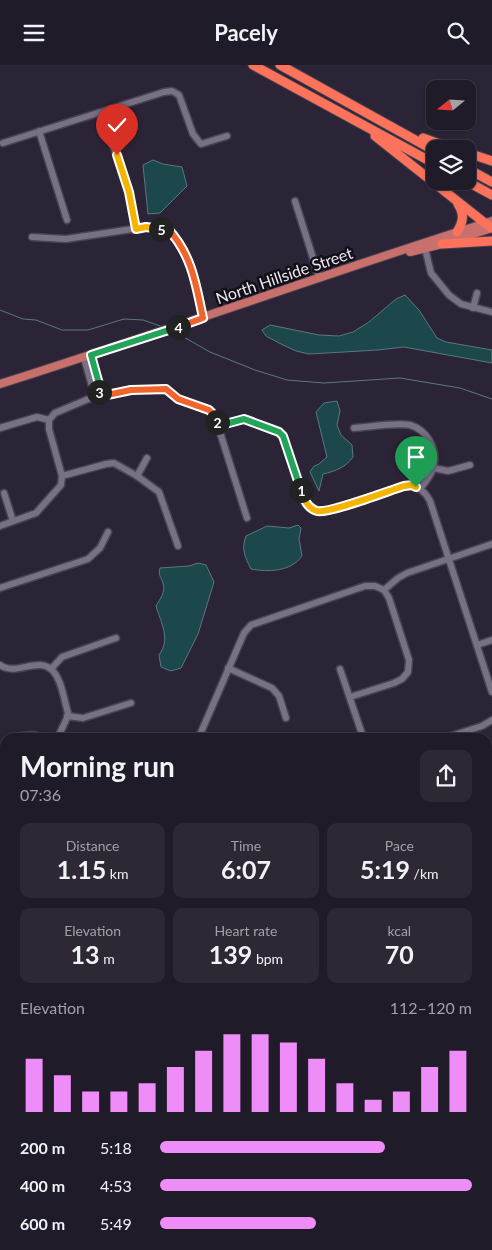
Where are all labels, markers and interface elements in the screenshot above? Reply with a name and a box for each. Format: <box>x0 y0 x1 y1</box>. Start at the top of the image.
icon: menu <box>20 19 48 47</box>
text: Pacely <box>214 19 278 46</box>
icon: search <box>444 19 472 47</box>
north arrow <box>426 80 476 130</box>
map controls <box>426 80 476 190</box>
pin <box>96 104 138 155</box>
icon: check <box>103 111 131 139</box>
button: layers <box>426 140 476 190</box>
pin: 5 <box>148 217 174 241</box>
text: 5 <box>157 221 166 238</box>
street label: North Hillside Street <box>213 243 355 307</box>
pin: 4 <box>166 315 190 339</box>
text: 4 <box>174 319 183 336</box>
pin: 3 <box>86 379 112 405</box>
text: 3 <box>95 384 104 401</box>
pin: 2 <box>204 409 230 435</box>
text: 2 <box>213 414 222 431</box>
pin <box>395 436 437 487</box>
icon: arrive <box>402 443 430 471</box>
pin: 1 <box>288 477 314 503</box>
text: 1 <box>297 482 306 499</box>
text: Morning run <box>20 749 175 783</box>
button: share <box>420 750 472 802</box>
text: 07:36 <box>20 785 61 804</box>
text: Distance <box>66 837 120 854</box>
text: Time <box>231 837 261 854</box>
text: Pace <box>385 837 414 854</box>
text: 1.15 <box>57 854 106 884</box>
text: 6:07 <box>221 854 271 884</box>
text: 5:19 <box>360 854 410 884</box>
text: km <box>106 865 129 882</box>
text: /km <box>410 865 439 882</box>
text: Elevation <box>64 922 121 939</box>
text: Heart rate <box>215 922 277 939</box>
text: kcal <box>387 922 411 939</box>
text: 13 <box>71 939 100 969</box>
text: 139 <box>209 939 252 969</box>
text: 70 <box>385 939 414 969</box>
text: m <box>100 950 115 967</box>
text: bpm <box>252 950 283 967</box>
text: Elevation <box>20 998 85 1017</box>
text: 112–120 m <box>390 998 472 1017</box>
text: 200 m <box>20 1138 65 1157</box>
text: 5:18 <box>100 1138 132 1157</box>
text: 400 m <box>20 1176 65 1195</box>
text: 4:53 <box>100 1176 132 1195</box>
text: 600 m <box>20 1214 65 1233</box>
text: 5:49 <box>100 1214 132 1233</box>

